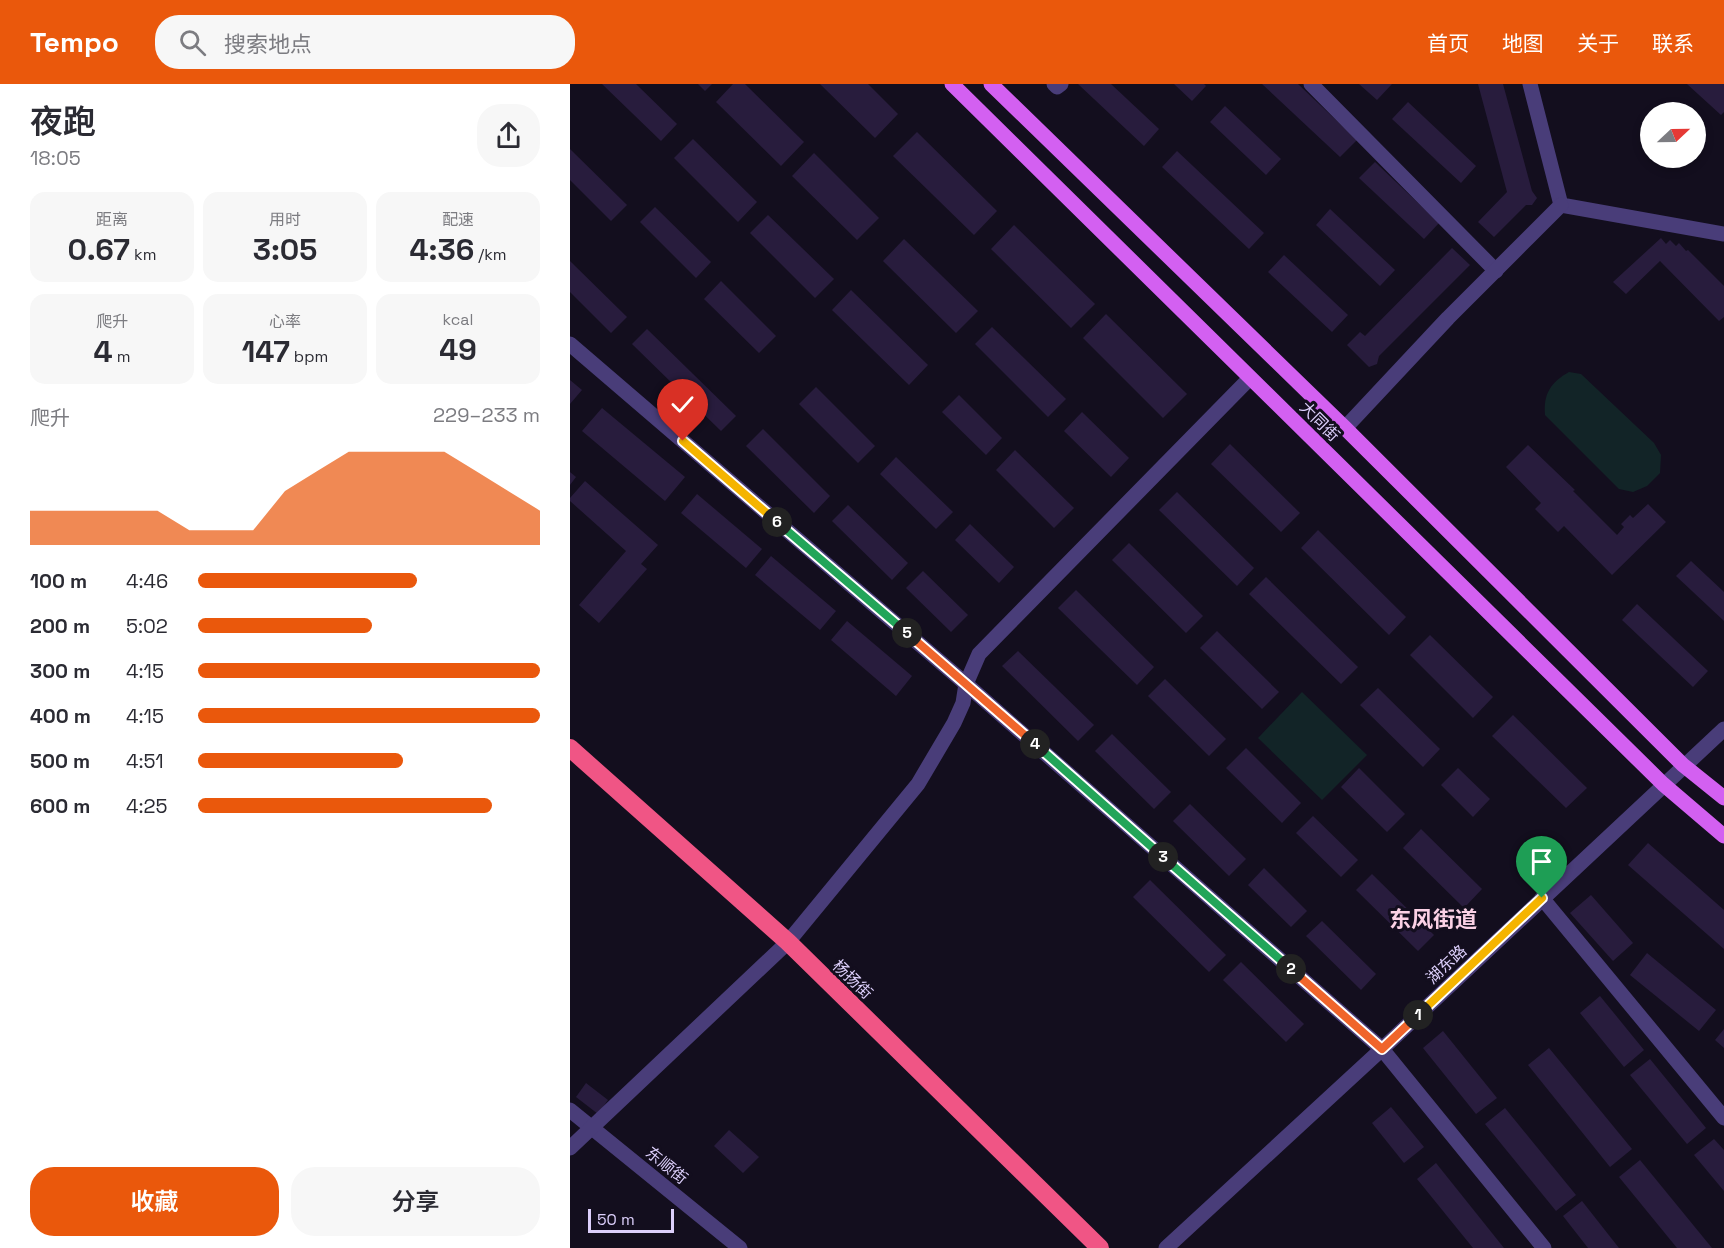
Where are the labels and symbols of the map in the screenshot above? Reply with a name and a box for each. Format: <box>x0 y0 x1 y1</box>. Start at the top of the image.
north arrow <box>1640 102 1706 168</box>
pin <box>657 379 708 441</box>
street label: 大同街 <box>1295 397 1344 446</box>
pin: 6 <box>762 507 792 537</box>
pin: 5 <box>892 618 922 648</box>
pin: 4 <box>1020 729 1050 759</box>
pin <box>1516 836 1567 898</box>
pin: 3 <box>1148 842 1178 872</box>
district label: 东风街道 <box>1389 905 1477 933</box>
street label: 湖东路 <box>1422 940 1471 988</box>
pin: 2 <box>1276 954 1306 984</box>
street label: 杨扬街 <box>828 955 877 1004</box>
pin: 1 <box>1403 1000 1433 1030</box>
street label: 东顺街 <box>641 1142 692 1189</box>
scale bar <box>588 1206 674 1234</box>

